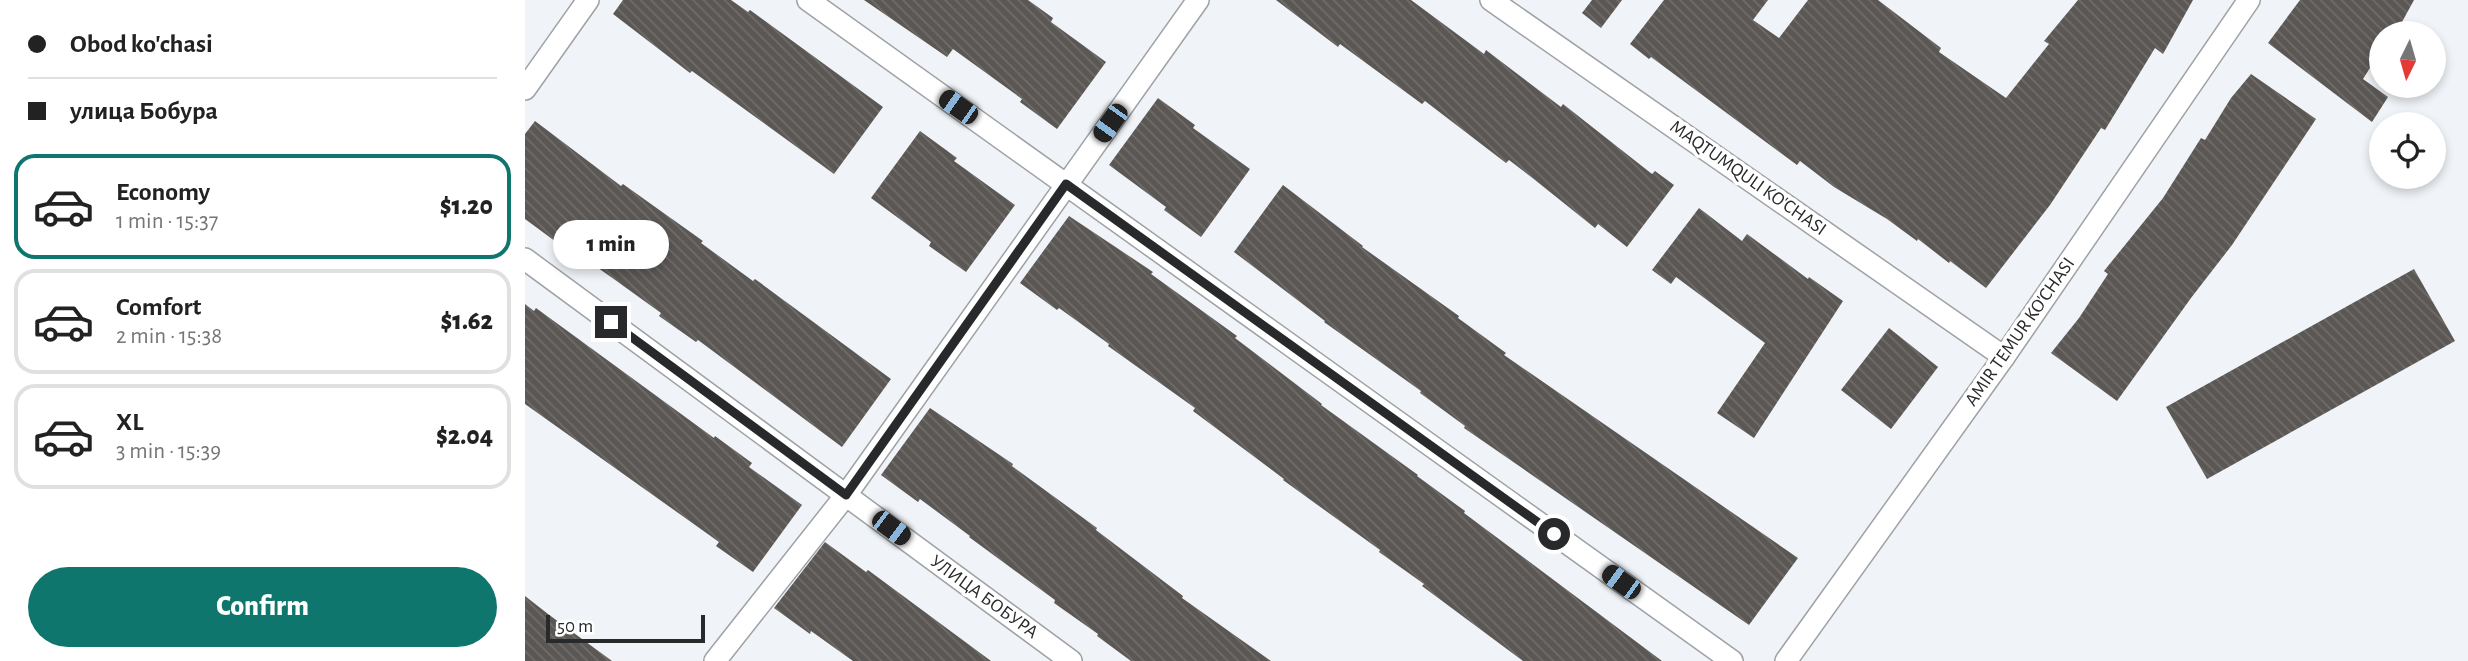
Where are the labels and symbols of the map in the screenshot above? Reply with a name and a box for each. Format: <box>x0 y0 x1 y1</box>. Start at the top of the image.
north arrow <box>2369 21 2447 98</box>
car <box>935 86 982 128</box>
car <box>1090 100 1131 146</box>
street label: MAQTUMQULI KO'CHASI <box>1666 117 1830 239</box>
callout: 1 min <box>553 220 669 270</box>
street label: AMIR TEMUR KO'CHASI <box>1962 254 2078 410</box>
route end <box>595 306 627 338</box>
car <box>868 507 915 549</box>
route start <box>1538 518 1570 550</box>
street label: УЛИЦА БОБУРА <box>927 552 1041 642</box>
car <box>1598 561 1645 603</box>
scale bar <box>546 612 705 644</box>

